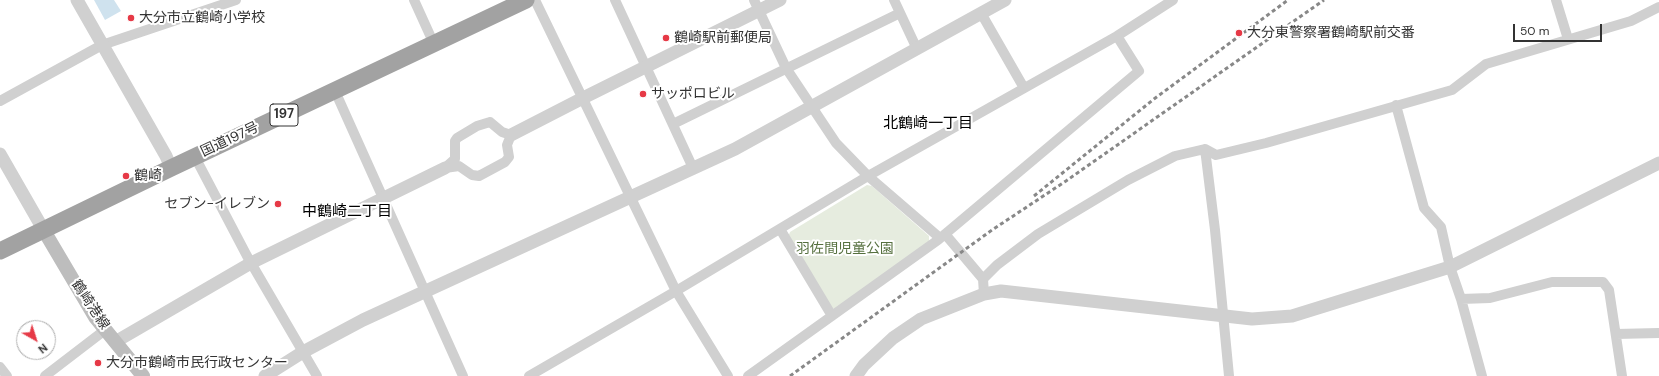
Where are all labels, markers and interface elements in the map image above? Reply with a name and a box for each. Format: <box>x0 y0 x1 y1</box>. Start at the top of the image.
place label: 大分市立鶴崎小学校 <box>139 10 265 26</box>
marker: 大分市立鶴崎小学校 <box>126 13 136 23</box>
scale bar <box>1515 16 1604 42</box>
text: 50 m <box>1520 23 1549 39</box>
place label: 大分東警察署鶴崎駅前交番 <box>1247 25 1415 41</box>
marker: 大分東警察署鶴崎駅前交番 <box>1234 28 1244 38</box>
place label: 鶴崎駅前郵便局 <box>674 30 772 46</box>
marker: 鶴崎駅前郵便局 <box>661 33 671 43</box>
place label: サッポロビル <box>651 86 735 102</box>
marker: サッポロビル <box>638 89 648 99</box>
road number: 197 <box>270 104 298 126</box>
district label: 北鶴崎一丁目 <box>883 115 973 133</box>
street label: 国道197号 <box>198 119 262 161</box>
place label: 鶴崎 <box>134 168 162 184</box>
marker: 鶴崎 <box>121 171 131 181</box>
place label: セブン-イレブン <box>164 196 270 212</box>
marker: セブン-イレブン <box>273 199 283 209</box>
district label: 中鶴崎二丁目 <box>302 203 392 221</box>
park label: 羽佐間児童公園 <box>796 241 894 257</box>
street label: 鶴崎港線 <box>67 277 113 333</box>
north arrow <box>16 320 56 360</box>
text: N <box>35 341 50 357</box>
place label: 大分市鶴崎市民行政センター <box>106 355 288 371</box>
marker: 大分市鶴崎市民行政センター <box>93 358 103 368</box>

